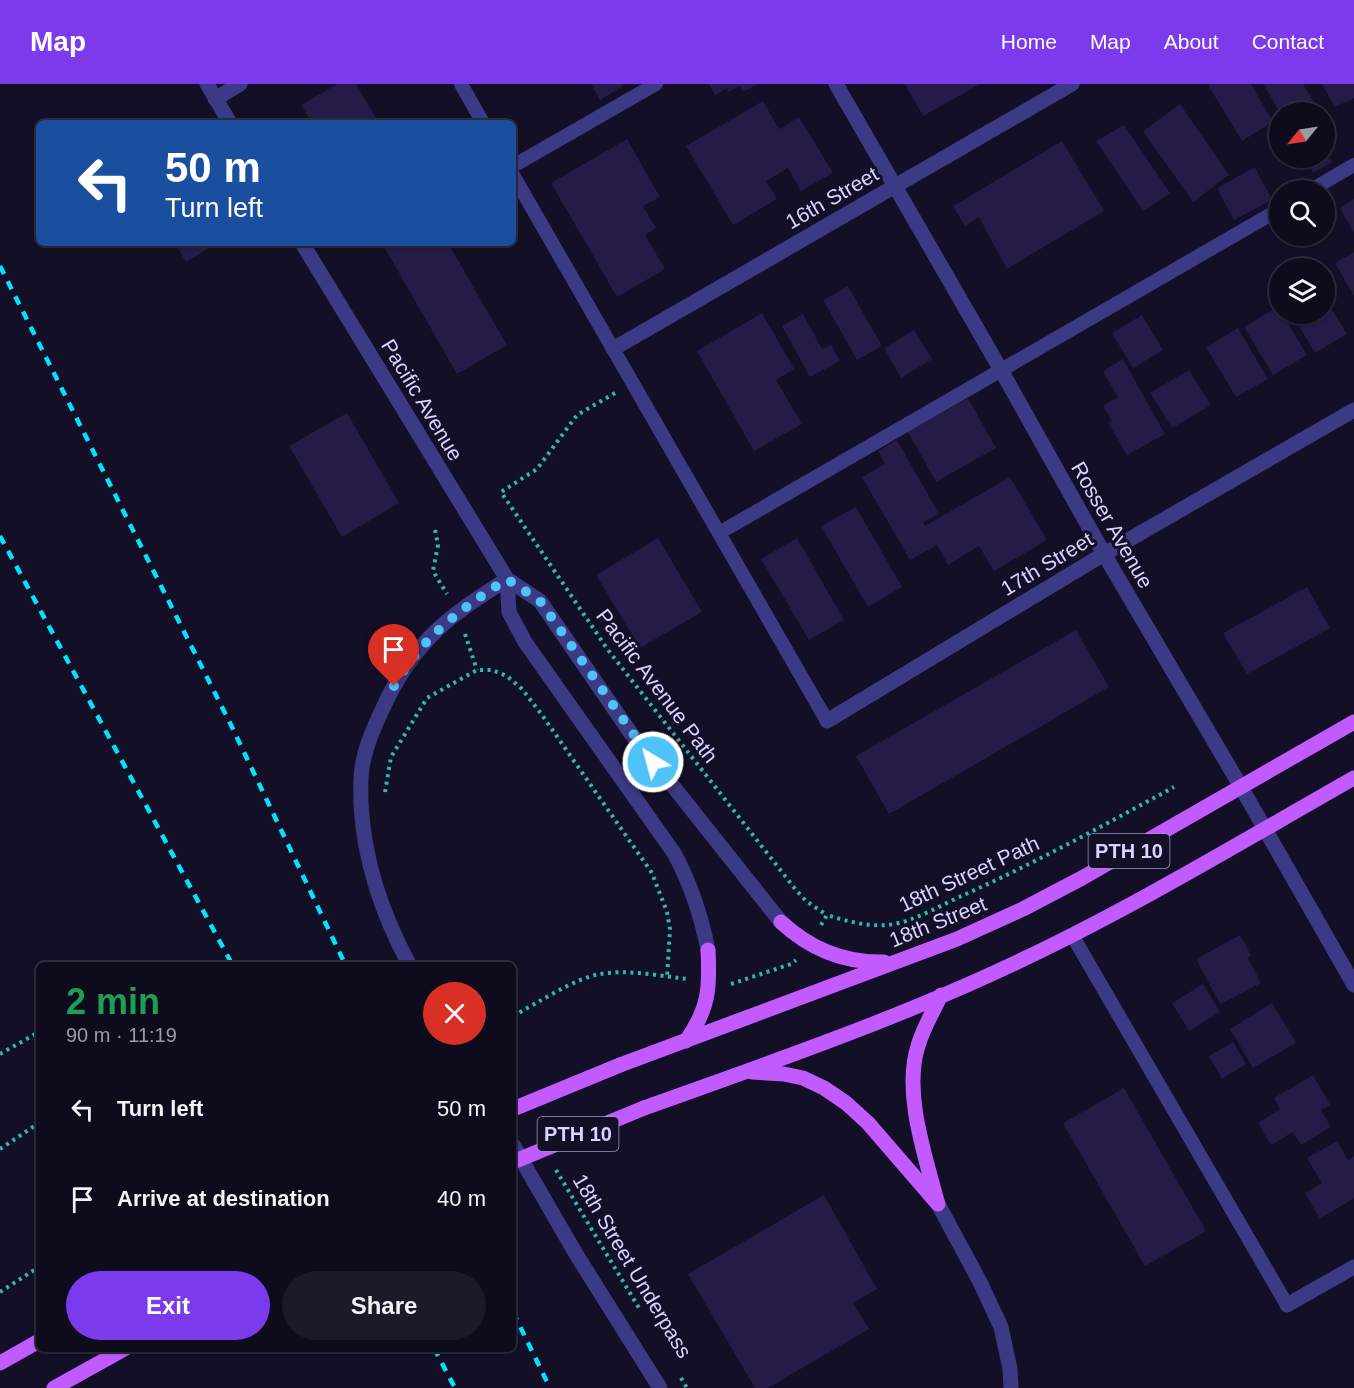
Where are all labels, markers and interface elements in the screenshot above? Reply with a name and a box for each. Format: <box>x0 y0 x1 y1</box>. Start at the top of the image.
text: Map <box>30 26 86 57</box>
text: Home <box>1001 30 1057 53</box>
text: Map <box>1090 30 1131 53</box>
text: About <box>1164 30 1219 53</box>
text: Contact <box>1252 30 1324 53</box>
north arrow <box>1269 102 1335 168</box>
map controls <box>1269 102 1335 324</box>
icon: left <box>66 144 144 222</box>
text: 50 m <box>165 144 261 191</box>
street label: 16th Street <box>782 162 882 233</box>
button: search <box>1269 180 1335 246</box>
text: Turn left <box>165 193 263 223</box>
button: layers <box>1269 258 1335 324</box>
street label: Pacific Avenue <box>377 335 468 465</box>
street label: Rosser Avenue <box>1067 457 1158 592</box>
street label: 17th Street <box>997 527 1097 600</box>
street label: Pacific Avenue Path <box>592 604 723 767</box>
pin <box>368 624 419 686</box>
icon: arrive <box>377 633 410 666</box>
position arrow <box>621 730 685 794</box>
street label: 18th Street Path <box>895 831 1042 916</box>
road number: PTH 10 <box>1088 834 1170 868</box>
street label: 18th Street <box>886 892 990 951</box>
text: 2 min <box>66 981 160 1022</box>
button: close <box>423 982 486 1045</box>
text: 90 m · 11:19 <box>66 1024 177 1046</box>
icon: left <box>66 1093 99 1126</box>
text: Turn left <box>117 1096 203 1121</box>
text: 50 m <box>437 1096 486 1121</box>
road number: PTH 10 <box>538 1117 618 1151</box>
street label: 18th Street Underpass <box>568 1170 696 1362</box>
icon: arrive <box>66 1183 99 1216</box>
text: Arrive at destination <box>117 1186 330 1211</box>
text: 40 m <box>437 1186 486 1211</box>
button: Exit <box>66 1271 270 1340</box>
button: Share <box>282 1271 486 1340</box>

